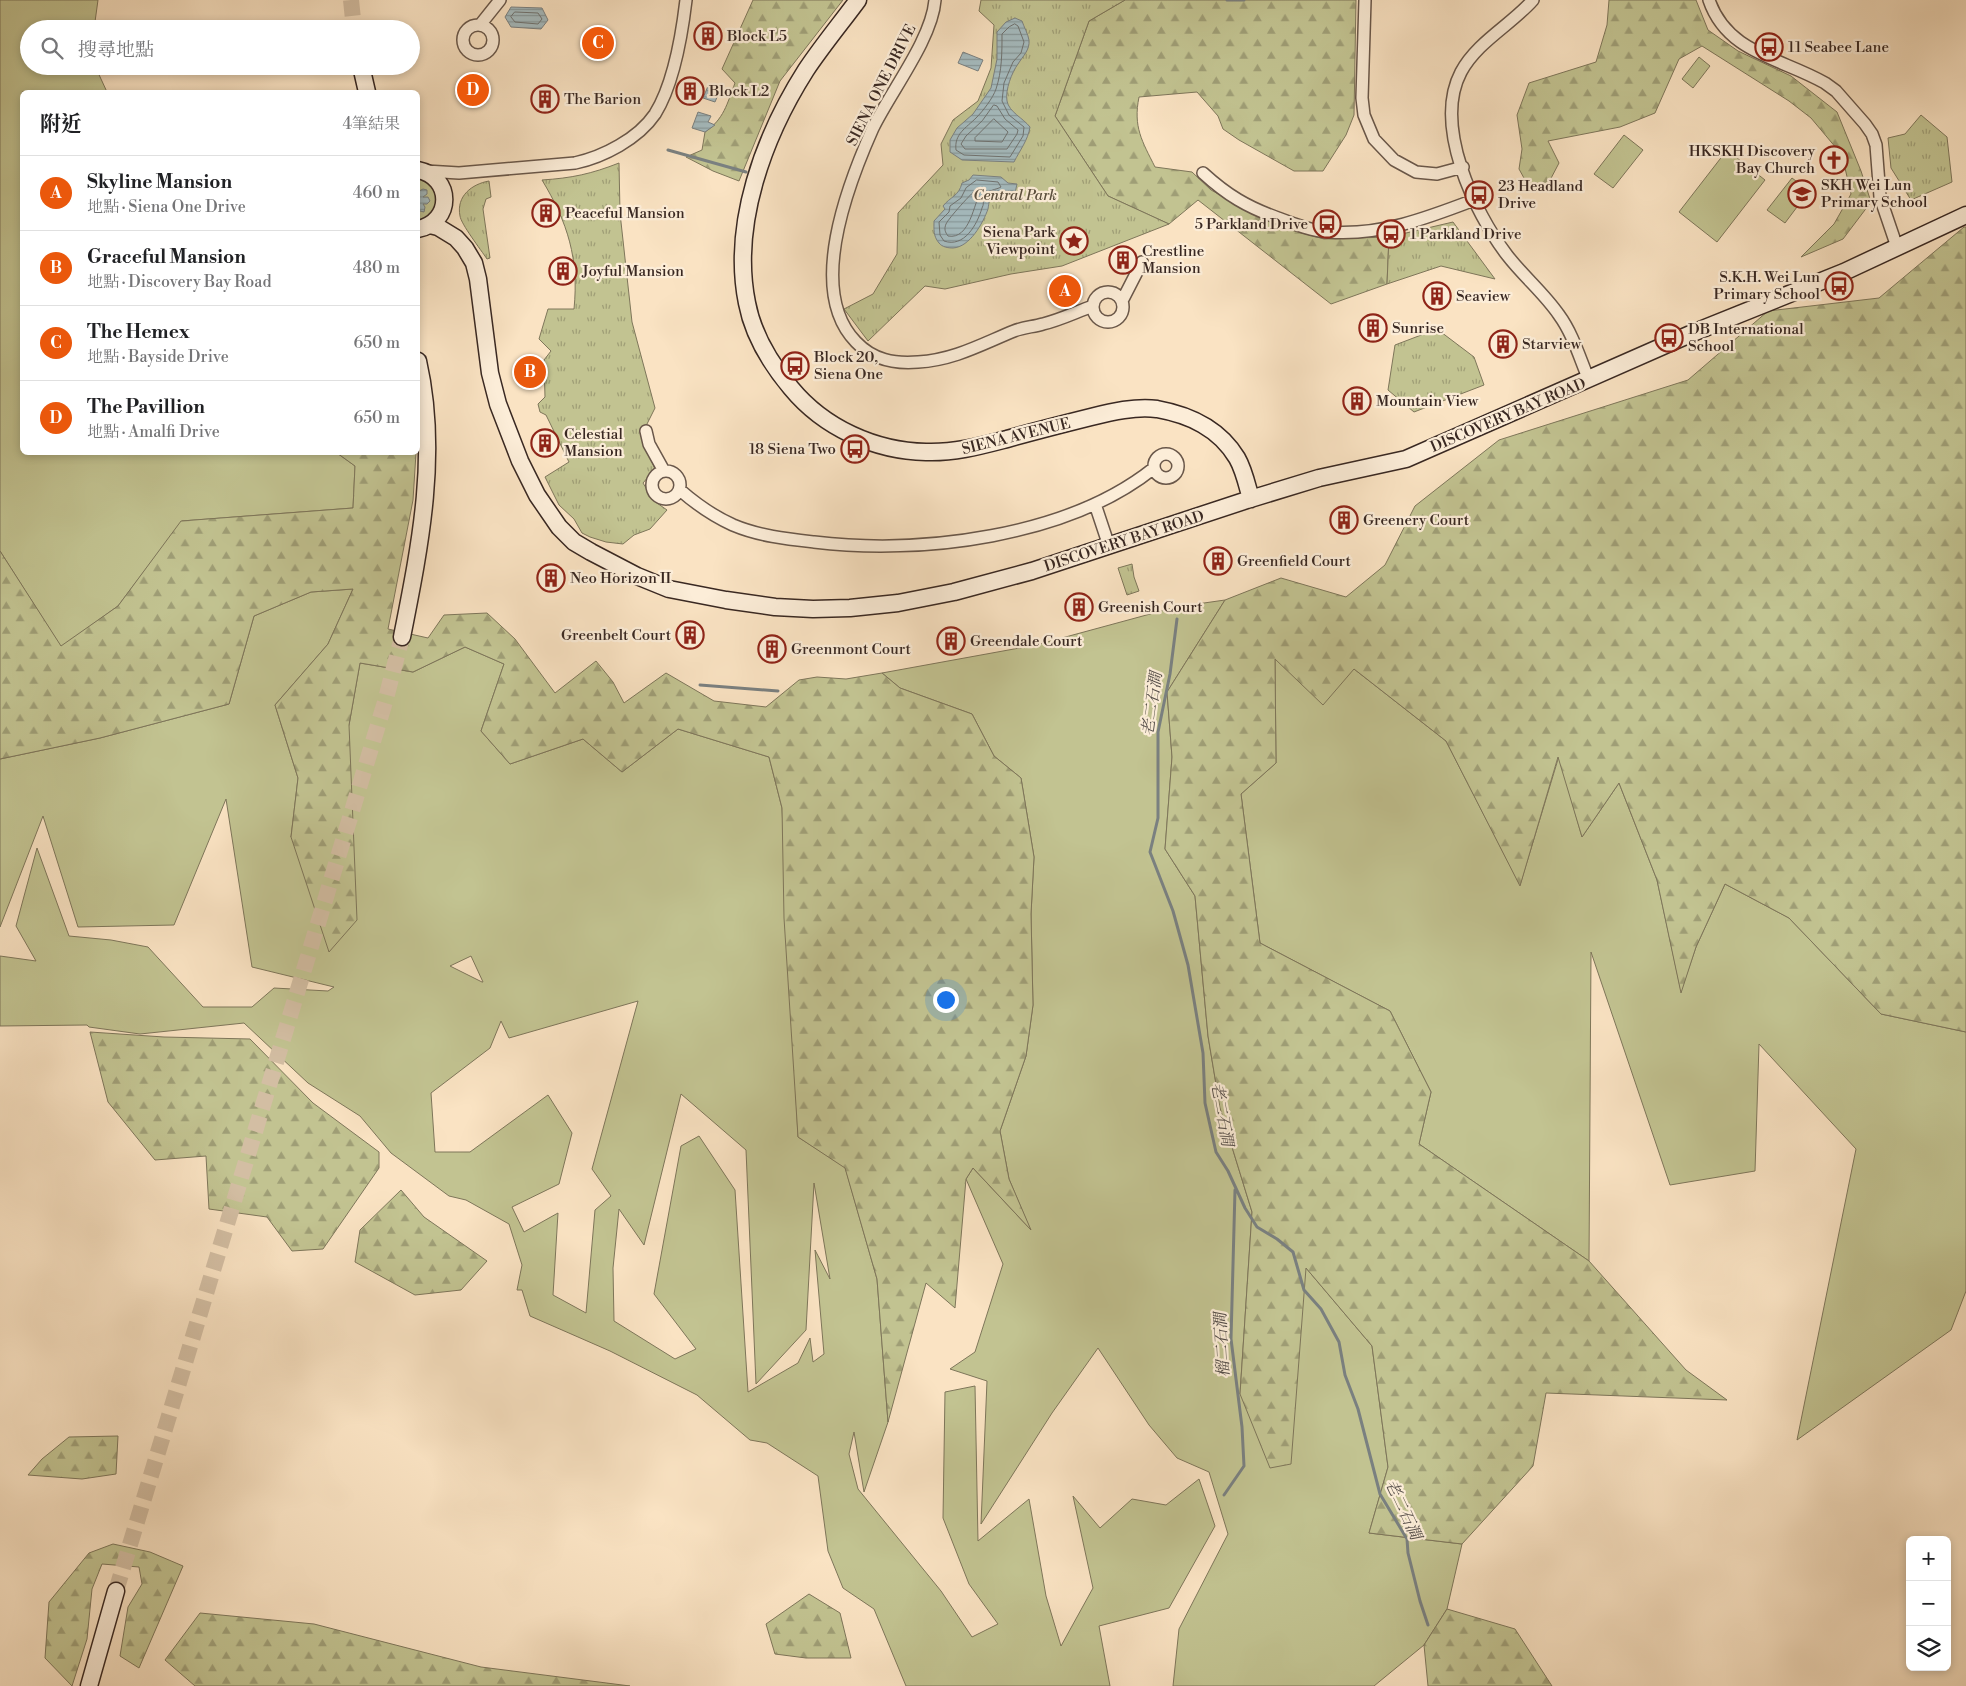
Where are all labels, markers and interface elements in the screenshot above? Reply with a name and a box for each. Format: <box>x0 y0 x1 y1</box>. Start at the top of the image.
search box <box>20 20 420 75</box>
building icon: Block L5 <box>693 21 723 51</box>
street label: SIENA ONE DRIVE <box>843 21 920 149</box>
pin: C <box>582 24 614 62</box>
place label: Block L5 <box>726 27 787 46</box>
bus stop icon: 11 Seabee Lane <box>1754 32 1784 62</box>
icon: search <box>38 34 66 62</box>
text: 搜尋地點 <box>78 38 154 62</box>
place label: 11 Seabee Lane <box>1788 38 1889 57</box>
pin: D <box>457 71 489 109</box>
building icon: Block L2 <box>675 76 705 106</box>
place label: Block L2 <box>708 82 769 101</box>
building icon: The Barion <box>530 84 560 114</box>
place label: The Barion <box>564 90 641 109</box>
text: 附近 <box>40 112 82 138</box>
text: 4筆結果 <box>342 114 400 134</box>
place label: HKSKH Discovery Bay Church <box>1689 142 1816 178</box>
church icon: HKSKH Discovery Bay Church <box>1819 145 1849 175</box>
text: Skyline Mansion <box>87 170 232 194</box>
place label: SKH Wei Lun Primary School <box>1821 176 1928 212</box>
place label: 23 Headland Drive <box>1498 177 1584 213</box>
school or university icon: SKH Wei Lun Primary School <box>1787 179 1817 209</box>
bus stop icon: 23 Headland Drive <box>1464 180 1494 210</box>
text: A <box>50 183 62 203</box>
text: 460 m <box>353 183 400 203</box>
park label: Central Park <box>973 186 1057 205</box>
text: 地點 · Siena One Drive <box>87 197 246 217</box>
building icon: Peaceful Mansion <box>531 198 561 228</box>
place label: Peaceful Mansion <box>565 204 685 223</box>
bus stop icon: 5 Parkland Drive <box>1312 209 1342 239</box>
place label: 5 Parkland Drive <box>1195 215 1308 234</box>
bus stop icon: 1 Parkland Drive <box>1376 219 1406 249</box>
place label: Siena Park Viewpoint <box>983 223 1056 259</box>
place label: 1 Parkland Drive <box>1410 225 1522 244</box>
place icon: Siena Park Viewpoint <box>1059 226 1089 256</box>
place label: Crestline Mansion <box>1142 242 1204 278</box>
text: Graceful Mansion <box>87 245 246 269</box>
building icon: Crestline Mansion <box>1108 245 1138 275</box>
building icon: Joyful Mansion <box>548 256 578 286</box>
text: B <box>50 258 62 278</box>
text: 480 m <box>353 258 400 278</box>
place label: Joyful Mansion <box>581 262 684 281</box>
place label: S.K.H. Wei Lun Primary School <box>1714 268 1821 304</box>
bus stop icon: S.K.H. Wei Lun Primary School <box>1824 271 1854 301</box>
text: 地點 · Discovery Bay Road <box>87 272 271 292</box>
pin: A <box>1049 272 1081 310</box>
building icon: Seaview <box>1422 281 1452 311</box>
place label: Seaview <box>1456 287 1511 306</box>
building icon: Sunrise <box>1358 313 1388 343</box>
place label: Sunrise <box>1392 319 1444 338</box>
text: The Hemex <box>87 320 190 344</box>
place label: DB International School <box>1688 320 1804 356</box>
bus stop icon: DB International School <box>1654 323 1684 353</box>
building icon: Starview <box>1488 329 1518 359</box>
text: C <box>50 333 62 353</box>
text: 650 m <box>354 333 400 353</box>
place label: Starview <box>1522 335 1582 354</box>
text: 地點 · Bayside Drive <box>87 347 229 367</box>
place label: Block 20, Siena One <box>813 348 883 384</box>
bus stop icon: Block 20, Siena One <box>780 351 810 381</box>
pin: B <box>514 353 546 391</box>
street label: DISCOVERY BAY ROAD <box>1428 374 1589 457</box>
building icon: Mountain View <box>1342 386 1372 416</box>
place label: Mountain View <box>1376 392 1479 411</box>
text: The Pavillion <box>87 395 205 419</box>
text: D <box>50 408 62 428</box>
text: 650 m <box>354 408 400 428</box>
street label: SIENA AVENUE <box>960 414 1072 459</box>
text: 地點 · Amalfi Drive <box>87 422 220 442</box>
place label: Celestial Mansion <box>564 425 623 461</box>
building icon: Celestial Mansion <box>530 428 560 458</box>
bus stop icon: 18 Siena Two <box>840 434 870 464</box>
place label: 18 Siena Two <box>749 440 836 459</box>
building icon: Greenery Court <box>1329 505 1359 535</box>
street label: DISCOVERY BAY ROAD <box>1042 507 1207 576</box>
place label: Greenery Court <box>1363 511 1470 530</box>
building icon: Greenfield Court <box>1203 546 1233 576</box>
place label: Greenfield Court <box>1237 552 1352 571</box>
building icon: Neo Horizon II <box>536 563 566 593</box>
place label: Neo Horizon II <box>570 569 672 588</box>
building icon: Greenish Court <box>1064 592 1094 622</box>
place label: Greenish Court <box>1098 598 1203 617</box>
building icon: Greenbelt Court <box>675 620 705 650</box>
place label: Greenbelt Court <box>561 626 672 645</box>
building icon: Greendale Court <box>936 626 966 656</box>
place label: Greendale Court <box>970 632 1083 651</box>
building icon: Greenmont Court <box>757 634 787 664</box>
place label: Greenmont Court <box>791 640 912 659</box>
water label: 老二石澗 <box>1138 668 1167 737</box>
your location <box>933 987 959 1013</box>
water label: 老二石澗 <box>1207 1081 1238 1150</box>
water label: 榴二石澗 <box>1210 1309 1234 1377</box>
water label: 老二石澗 <box>1381 1476 1427 1545</box>
map controls <box>1906 1536 1951 1671</box>
button: + <box>1906 1536 1951 1581</box>
button: − <box>1906 1581 1951 1626</box>
button: layers <box>1906 1626 1951 1671</box>

